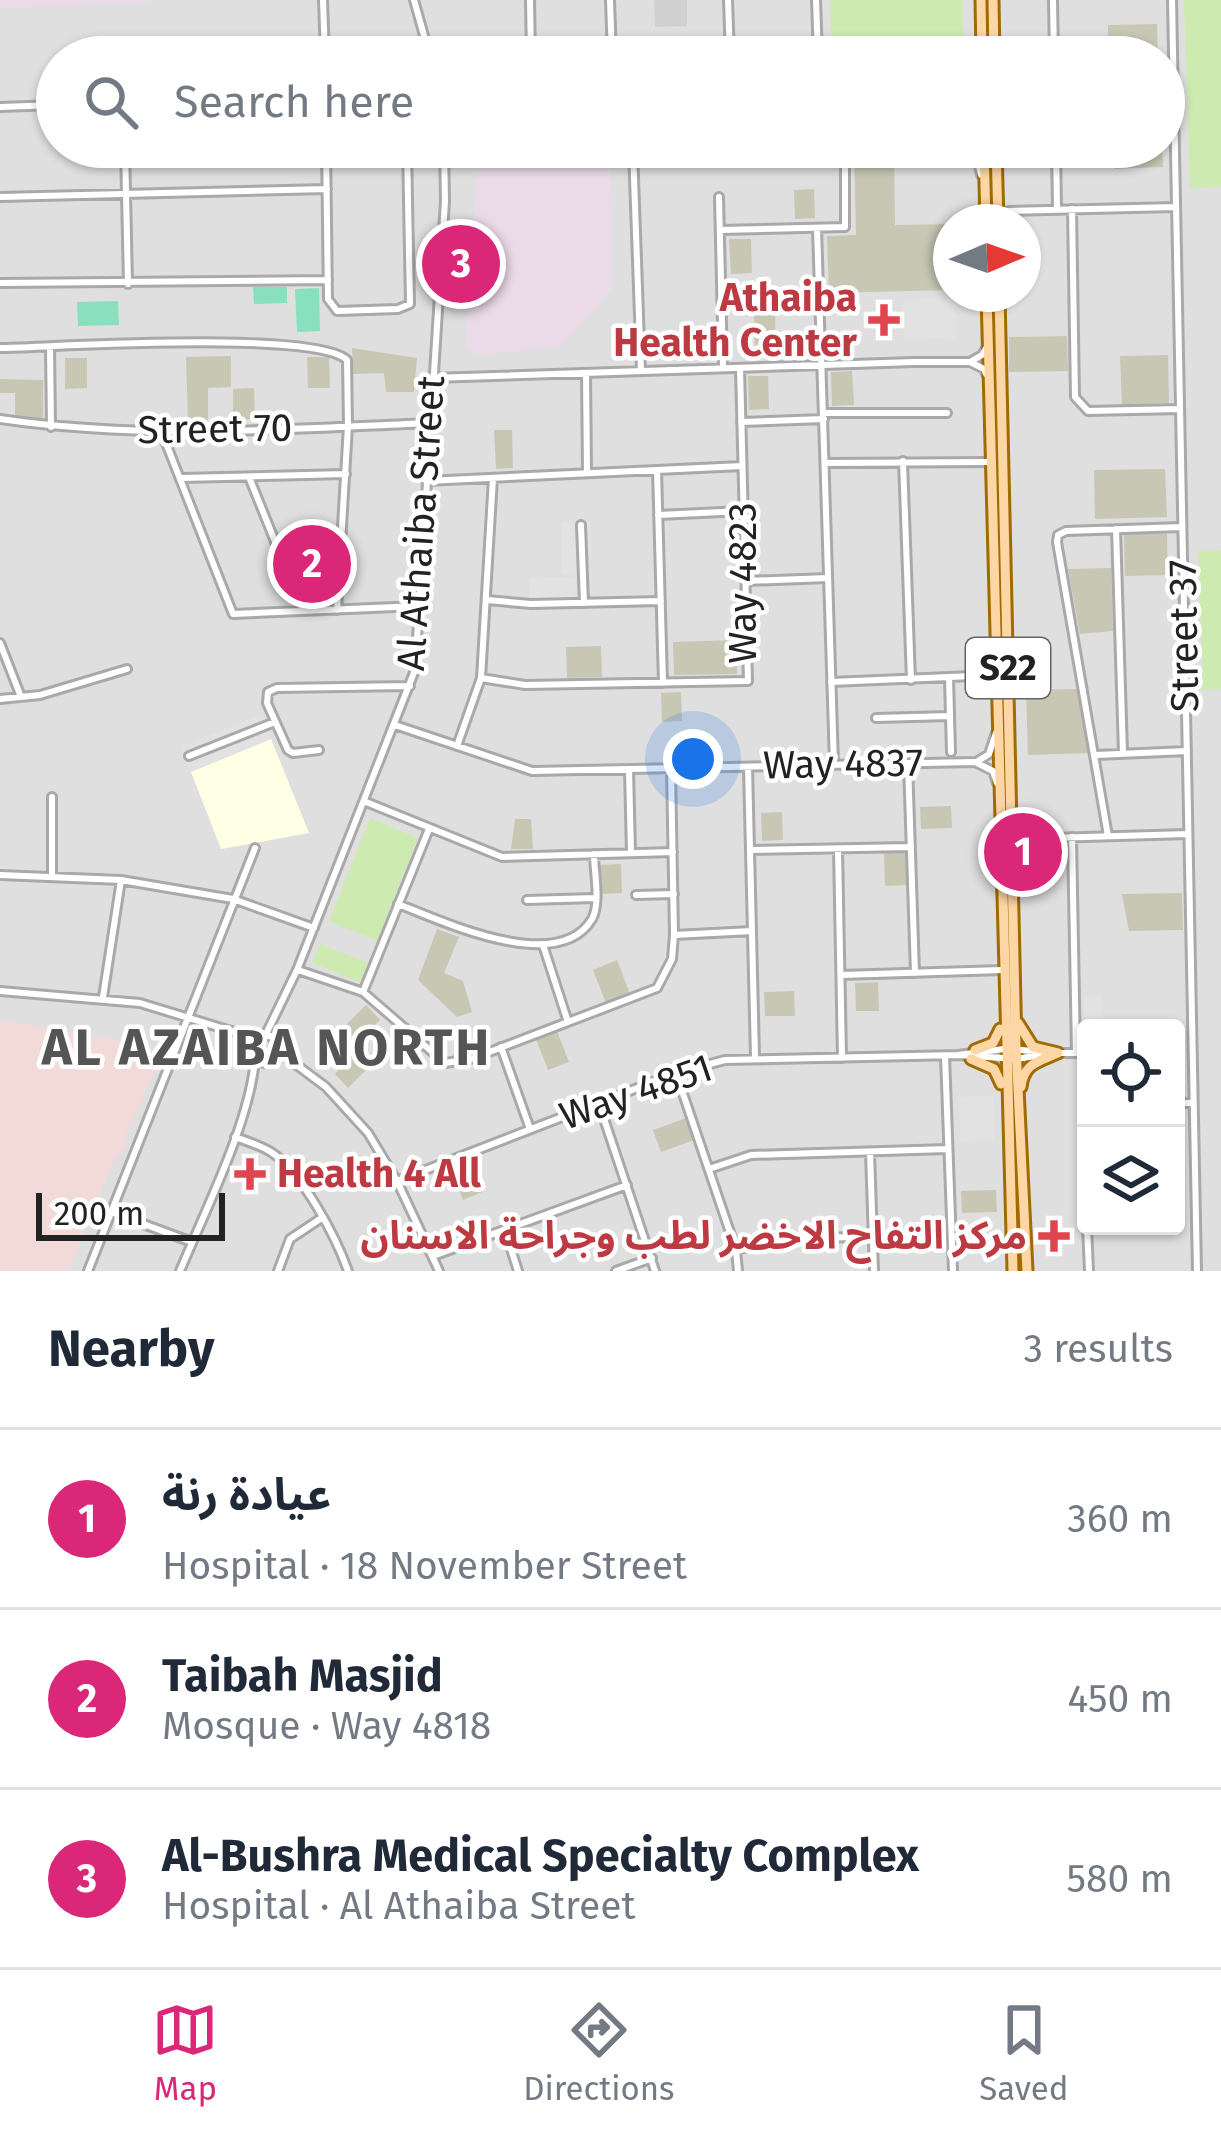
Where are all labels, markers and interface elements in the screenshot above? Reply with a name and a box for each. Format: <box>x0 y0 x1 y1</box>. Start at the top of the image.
search box <box>36 36 1185 168</box>
icon: search <box>78 69 144 135</box>
text: Search here <box>174 75 414 129</box>
north arrow <box>933 204 1041 312</box>
pin: 3 <box>422 219 500 309</box>
place label: Athaiba Health Center <box>613 275 857 366</box>
marker: Athaiba Health Center <box>868 304 900 336</box>
street label: Al Athaiba Street <box>388 373 454 672</box>
street label: Street 70 <box>137 405 293 453</box>
street label: Way 4823 <box>720 502 766 664</box>
pin: 2 <box>273 519 351 609</box>
street label: Street 37 <box>1160 559 1208 713</box>
road number: S22 <box>966 638 1050 698</box>
your location <box>663 729 723 789</box>
street label: Way 4837 <box>763 740 923 788</box>
pin: 1 <box>984 807 1062 897</box>
district label: AL AZAIBA NORTH <box>41 1017 492 1079</box>
map controls <box>1077 1019 1185 1235</box>
button: locate <box>1077 1019 1185 1127</box>
street label: Way 4851 <box>554 1045 718 1139</box>
button: layers <box>1077 1127 1185 1235</box>
place label: Health 4 All <box>277 1151 481 1197</box>
marker: Health 4 All <box>234 1158 266 1190</box>
scale bar <box>36 1187 225 1240</box>
text: 200 m <box>54 1194 144 1234</box>
place label: مركز التفاح الاخضر لطب وجراحة الاسنان <box>360 1213 1027 1264</box>
marker: مركز التفاح الاخضر لطب وجراحة الاسنان <box>1038 1220 1070 1252</box>
text: Nearby <box>48 1318 214 1380</box>
text: 3 results <box>1023 1326 1173 1372</box>
text: عيادة رنة <box>162 1468 331 1522</box>
text: 1 <box>78 1496 96 1542</box>
text: 360 m <box>1067 1496 1173 1542</box>
text: Hospital · 18 November Street <box>162 1543 687 1589</box>
text: Taibah Masjid <box>162 1649 443 1703</box>
text: 2 <box>77 1676 97 1722</box>
text: 450 m <box>1068 1676 1173 1722</box>
text: Mosque · Way 4818 <box>162 1703 491 1749</box>
text: Al-Bushra Medical Specialty Complex <box>162 1829 919 1883</box>
text: 3 <box>77 1856 97 1902</box>
text: 580 m <box>1066 1856 1173 1902</box>
text: Hospital · Al Athaiba Street <box>162 1883 636 1929</box>
tab: Map <box>152 1997 218 2109</box>
tab: Directions <box>523 1997 675 2109</box>
tab: Saved <box>979 1997 1069 2109</box>

